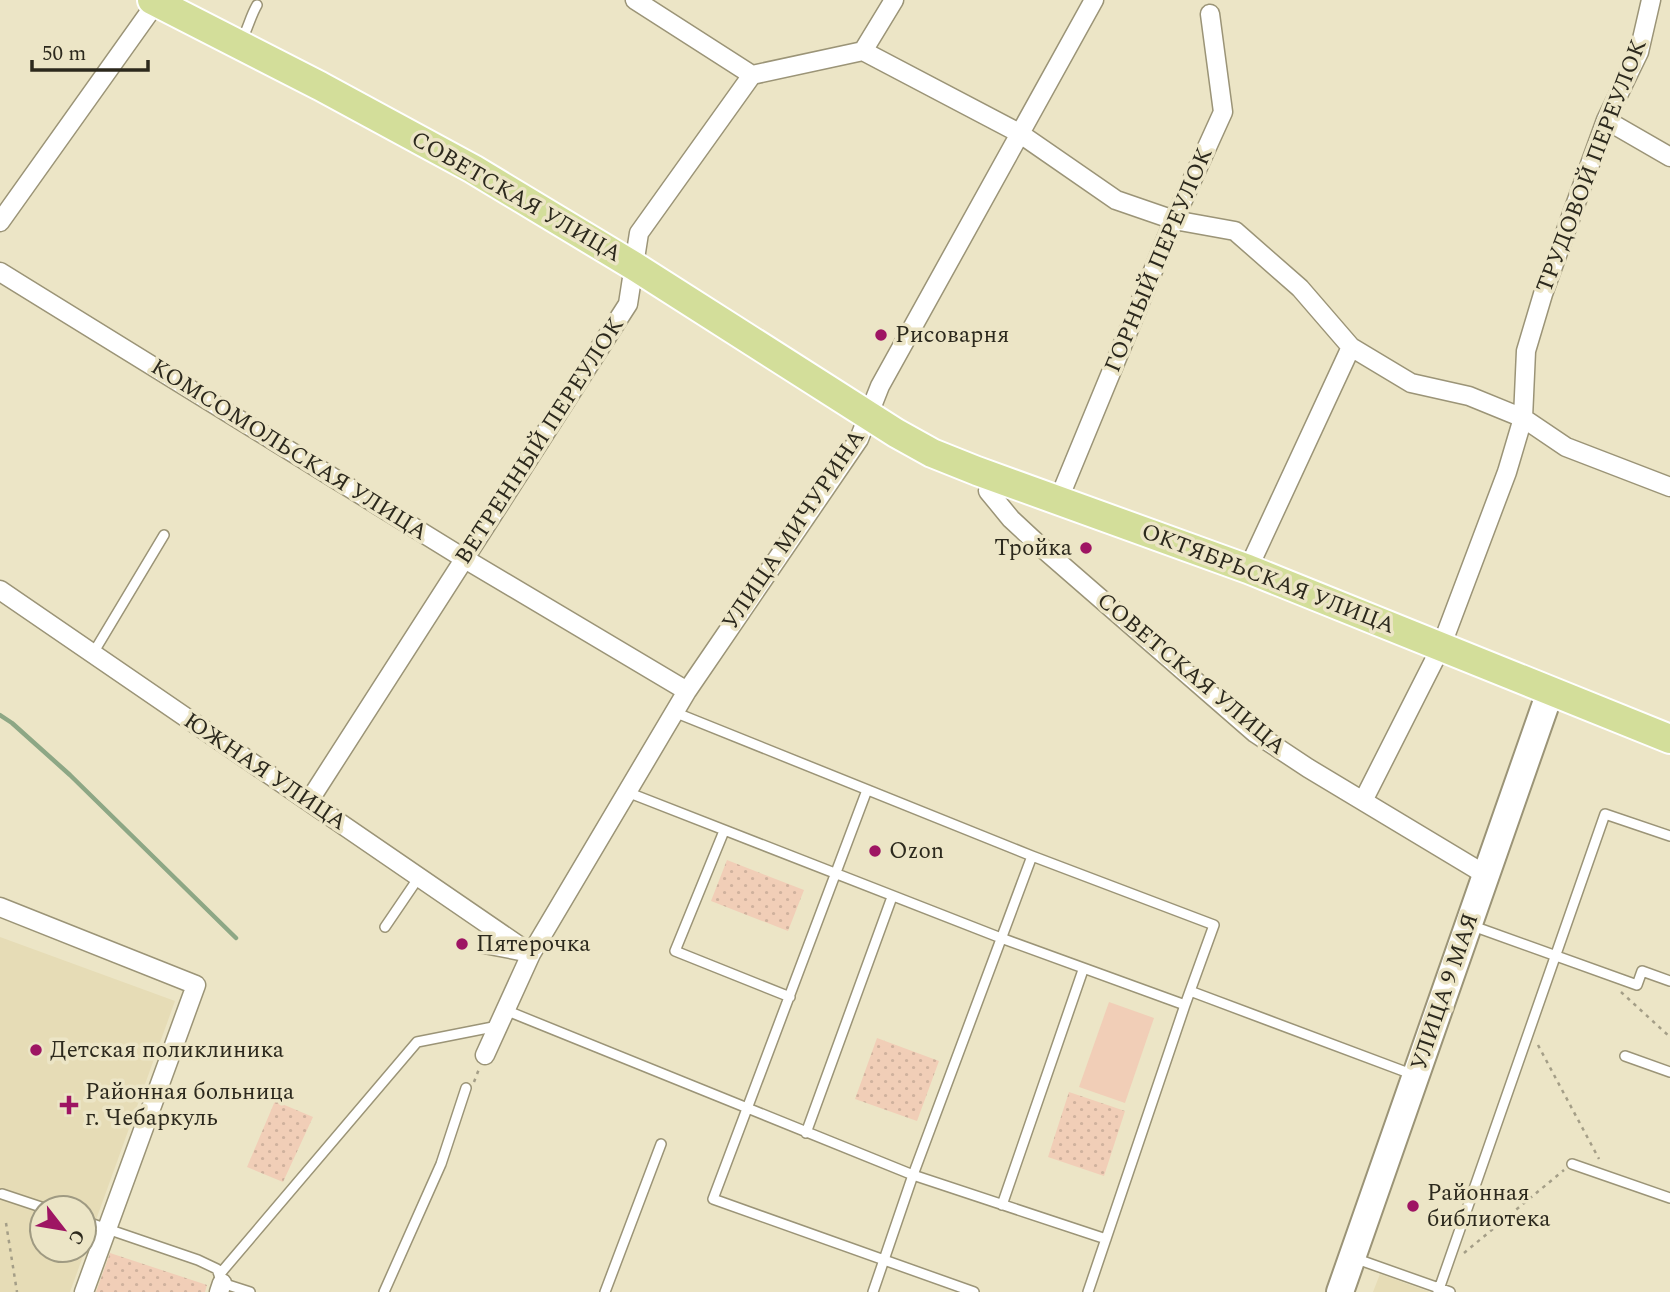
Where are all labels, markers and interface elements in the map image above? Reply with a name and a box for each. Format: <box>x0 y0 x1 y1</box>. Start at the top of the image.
scale bar <box>32 28 147 72</box>
street label: ТРУДОВОЙ ПЕРЕУЛОК <box>1527 34 1657 298</box>
text: 50 m <box>42 38 86 70</box>
street label: СОВЕТСКАЯ УЛИЦА <box>404 122 628 272</box>
street label: ГОРНЫЙ ПЕРЕУЛОК <box>1096 142 1222 378</box>
street label: ВЕТРЕННЫЙ ПЕРЕУЛОК <box>447 310 634 572</box>
place label: Рисоварня <box>895 318 1009 353</box>
marker: Рисоварня <box>873 327 889 343</box>
street label: КОМСОМОЛЬСКАЯ УЛИЦА <box>144 350 434 550</box>
street label: УЛИЦА МИЧУРИНА <box>714 423 874 637</box>
street label: ОКТЯБРЬСКАЯ УЛИЦА <box>1136 514 1400 644</box>
place label: Тройка <box>994 531 1072 566</box>
marker: Тройка <box>1078 540 1094 556</box>
street label: СОВЕТСКАЯ УЛИЦА <box>1089 584 1293 764</box>
street label: ЮЖНАЯ УЛИЦА <box>176 704 354 840</box>
place label: Ozon <box>889 834 944 869</box>
marker: Ozon <box>867 843 883 859</box>
street label: УЛИЦА 9 МАЯ <box>1402 909 1488 1075</box>
place label: Пятерочка <box>476 927 591 962</box>
marker: Пятерочка <box>454 936 470 952</box>
place label: Детская поликлиника <box>50 1033 284 1068</box>
marker: Детская поликлиника <box>28 1042 44 1058</box>
place label: Районная больница г. Чебаркуль <box>85 1075 294 1136</box>
marker: Районная больница г. Чебаркуль <box>59 1095 79 1115</box>
place label: Районная библиотека <box>1427 1176 1551 1237</box>
north arrow <box>28 1194 98 1264</box>
marker: Районная библиотека <box>1405 1198 1421 1214</box>
text: С <box>60 1224 92 1250</box>

